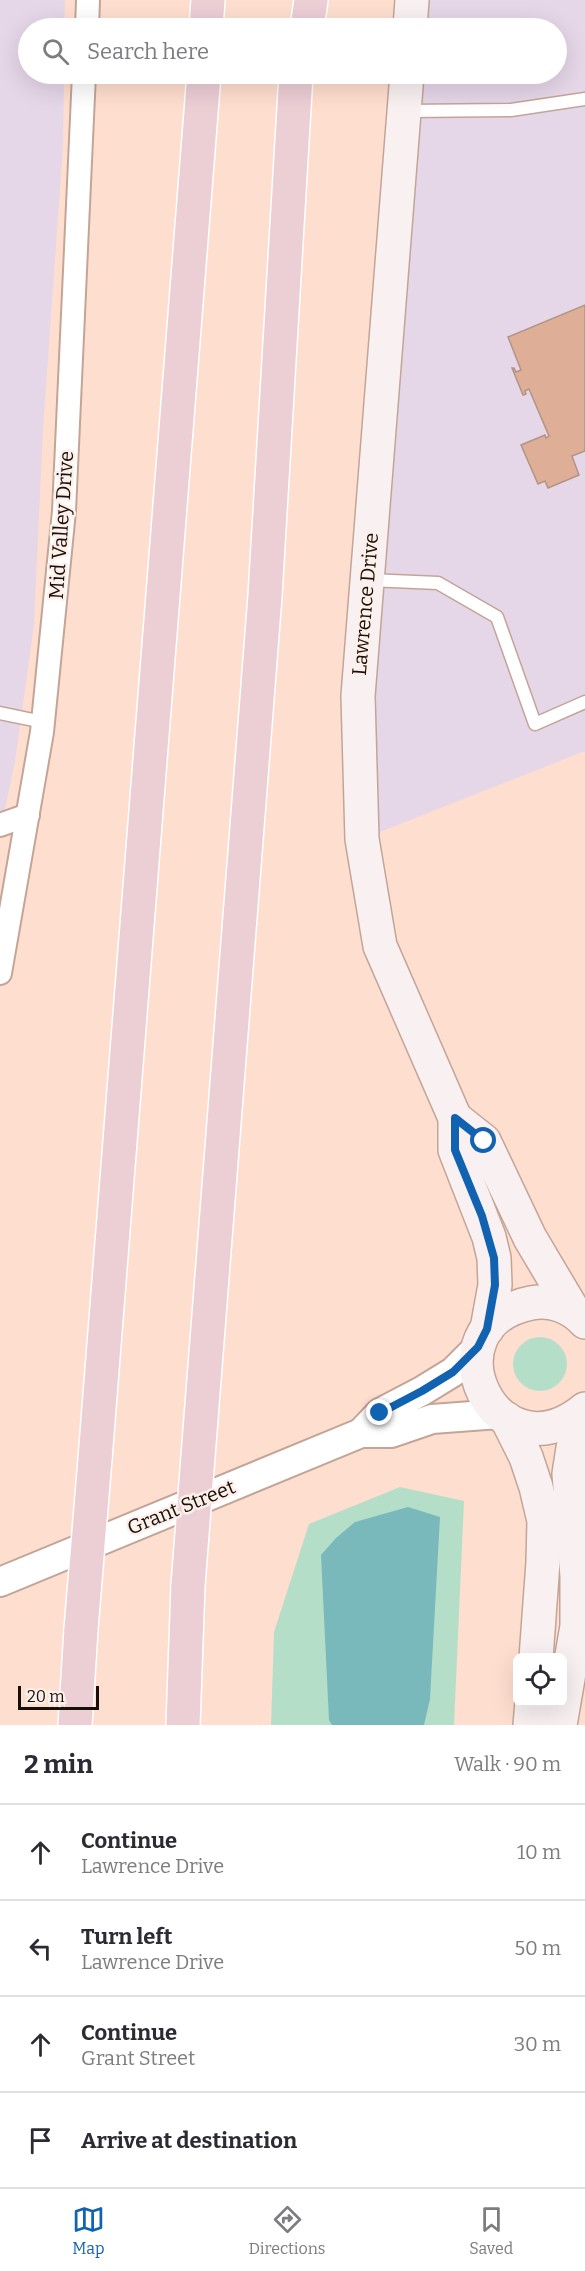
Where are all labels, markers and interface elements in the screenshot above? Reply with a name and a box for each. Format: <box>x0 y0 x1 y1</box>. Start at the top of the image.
search box <box>18 18 567 84</box>
icon: search <box>39 35 72 68</box>
text: Search here <box>87 38 209 65</box>
street label: Mid Valley Drive <box>44 450 78 600</box>
street label: Lawrence Drive <box>347 532 383 676</box>
route start <box>470 1127 496 1153</box>
route end <box>366 1399 392 1425</box>
street label: Grant Street <box>124 1474 238 1540</box>
map controls <box>513 1653 567 1707</box>
button: locate <box>513 1653 567 1707</box>
scale bar <box>18 1683 99 1710</box>
text: 20 m <box>27 1687 64 1706</box>
text: 2 min <box>24 1749 93 1780</box>
text: Walk · 90 m <box>454 1752 561 1776</box>
text: Continue <box>81 1827 177 1854</box>
icon: ahead <box>24 1836 57 1869</box>
text: 10 m <box>517 1840 561 1864</box>
text: Lawrence Drive <box>81 1854 224 1878</box>
text: Turn left <box>81 1923 173 1950</box>
icon: left <box>24 1932 57 1965</box>
text: 50 m <box>514 1936 561 1960</box>
text: Lawrence Drive <box>81 1950 224 1974</box>
text: Continue <box>81 2019 177 2046</box>
icon: ahead <box>24 2028 57 2061</box>
text: 30 m <box>514 2032 561 2056</box>
text: Grant Street <box>81 2046 195 2070</box>
icon: arrive <box>24 2124 57 2157</box>
text: Arrive at destination <box>81 2127 297 2154</box>
tab: Map <box>72 2203 105 2258</box>
tab: Directions <box>249 2203 326 2258</box>
tab: Saved <box>469 2203 513 2258</box>

